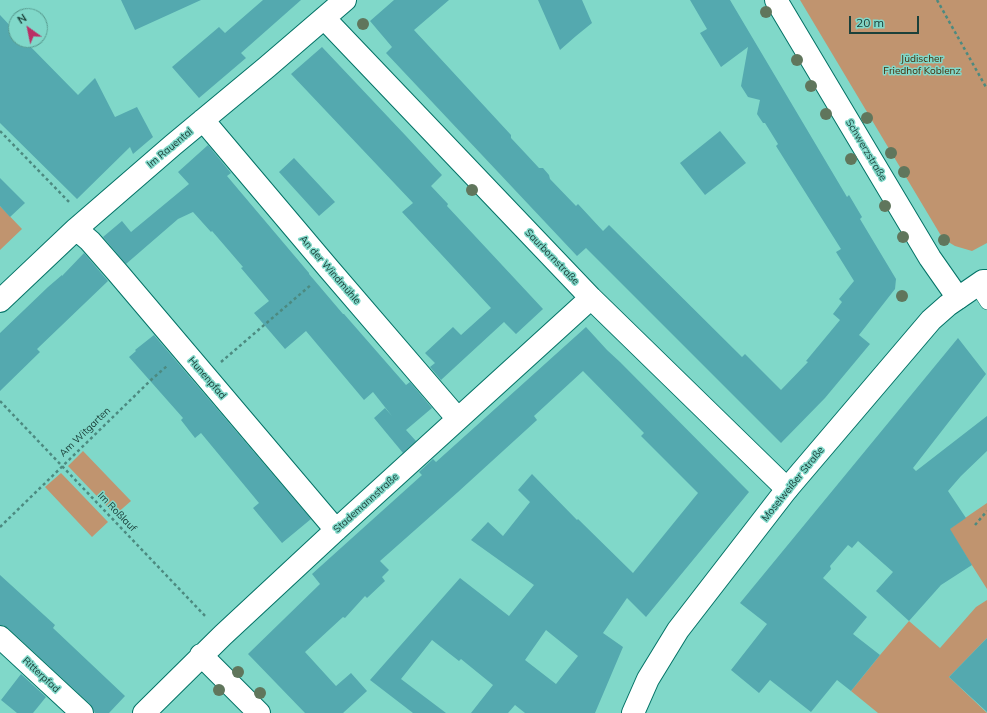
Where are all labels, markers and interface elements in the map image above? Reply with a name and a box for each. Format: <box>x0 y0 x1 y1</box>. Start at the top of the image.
north arrow <box>8 8 48 48</box>
scale bar <box>851 8 921 34</box>
text: N <box>15 11 29 27</box>
text: 20 m <box>856 15 884 30</box>
park label: Jüdischer Friedhof Koblenz <box>883 53 961 76</box>
street label: Schwerzstraße <box>843 117 889 183</box>
street label: Im Rauental <box>145 125 195 171</box>
street label: Saurbornstraße <box>522 227 582 287</box>
street label: An der Windmühle <box>297 233 363 307</box>
street label: Hunenpfad <box>185 354 229 402</box>
street label: Am Witgarten <box>57 405 113 459</box>
street label: Moselweißer Straße <box>759 444 827 524</box>
street label: Stademannstraße <box>331 471 401 535</box>
street label: Im Roßlauf <box>95 490 139 534</box>
street label: Ritterpfad <box>20 655 62 695</box>

